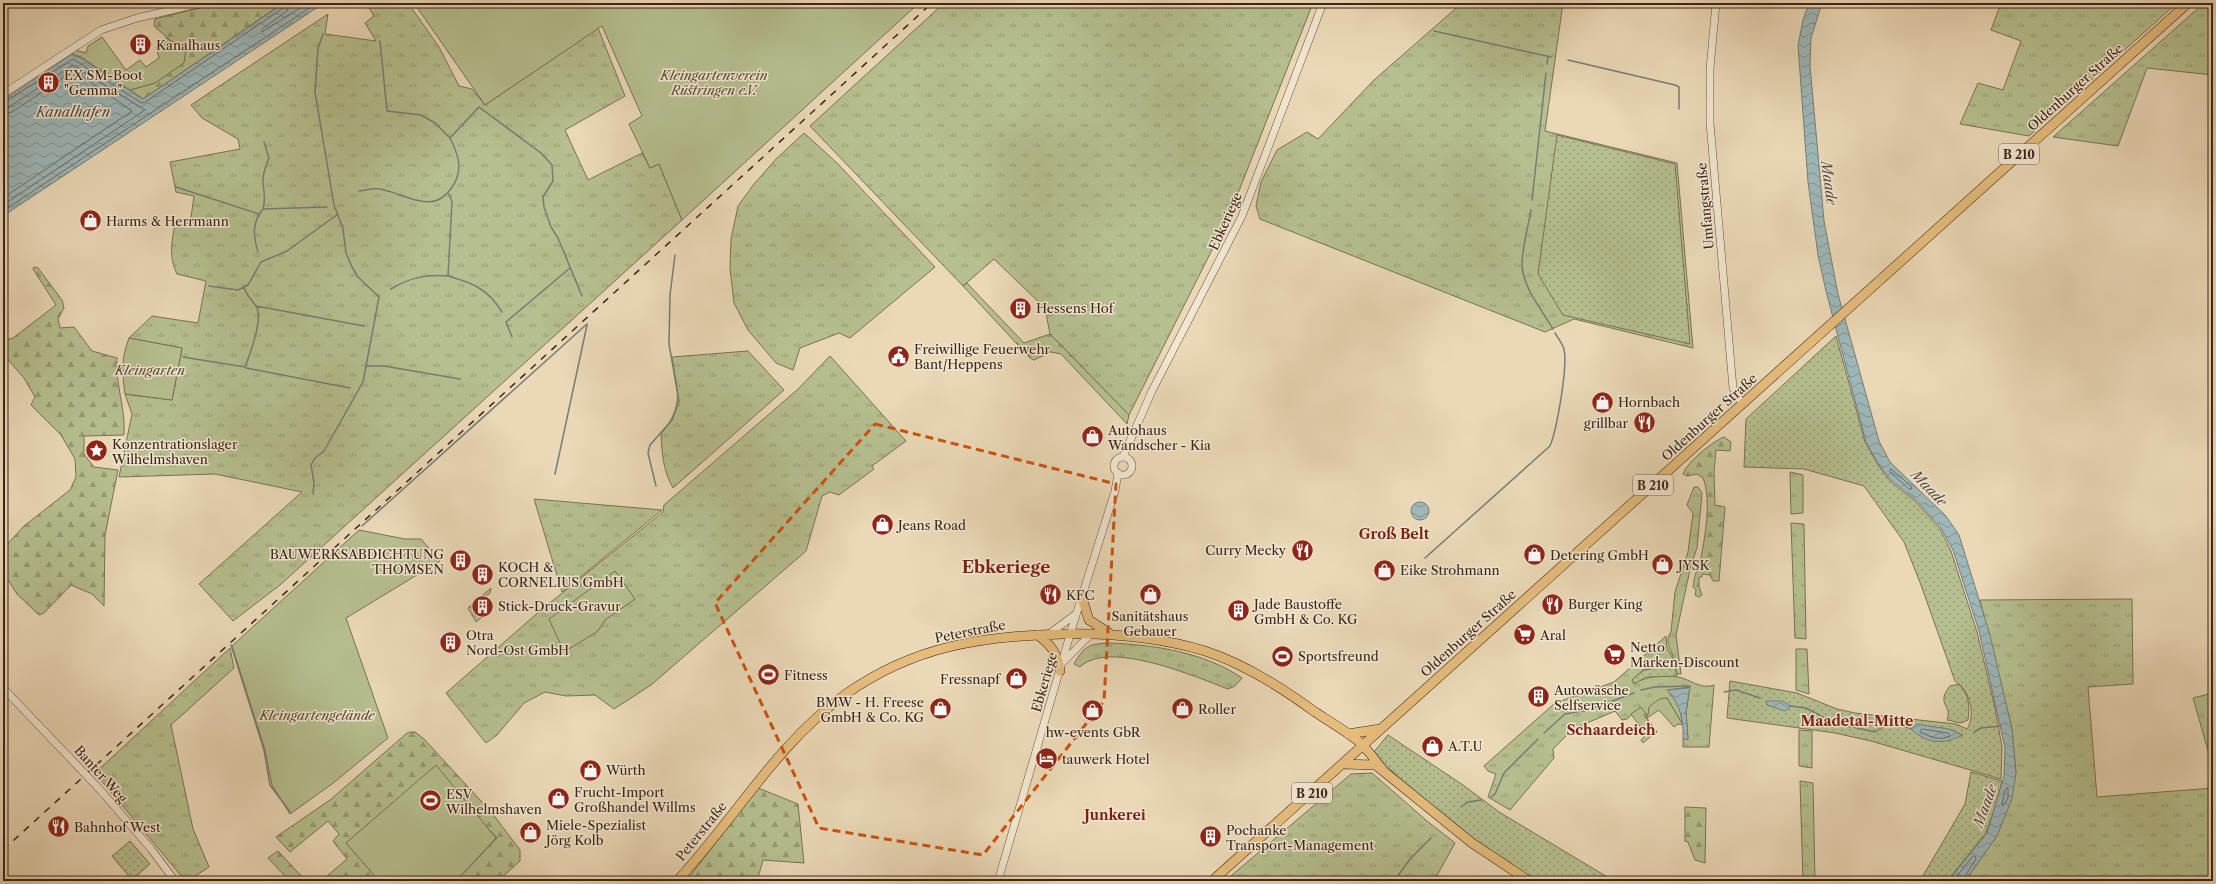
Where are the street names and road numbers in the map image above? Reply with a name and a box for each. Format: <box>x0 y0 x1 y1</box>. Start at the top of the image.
street label: Oldenburger Straße <box>2024 40 2126 134</box>
road number: B 210 <box>1999 144 2039 164</box>
street label: Umfangstraße <box>1693 162 1717 250</box>
street label: Ebkeriege <box>1205 189 1245 253</box>
street label: Oldenburger Straße <box>1658 370 1760 464</box>
road number: B 210 <box>1633 475 1673 495</box>
street label: Oldenburger Straße <box>1417 586 1519 680</box>
street label: Peterstraße <box>933 616 1007 646</box>
street label: Ebkeriege <box>1028 650 1060 714</box>
street label: Banter Weg <box>71 742 131 806</box>
road number: B 210 <box>1292 783 1332 803</box>
street label: Peterstraße <box>672 798 730 864</box>

